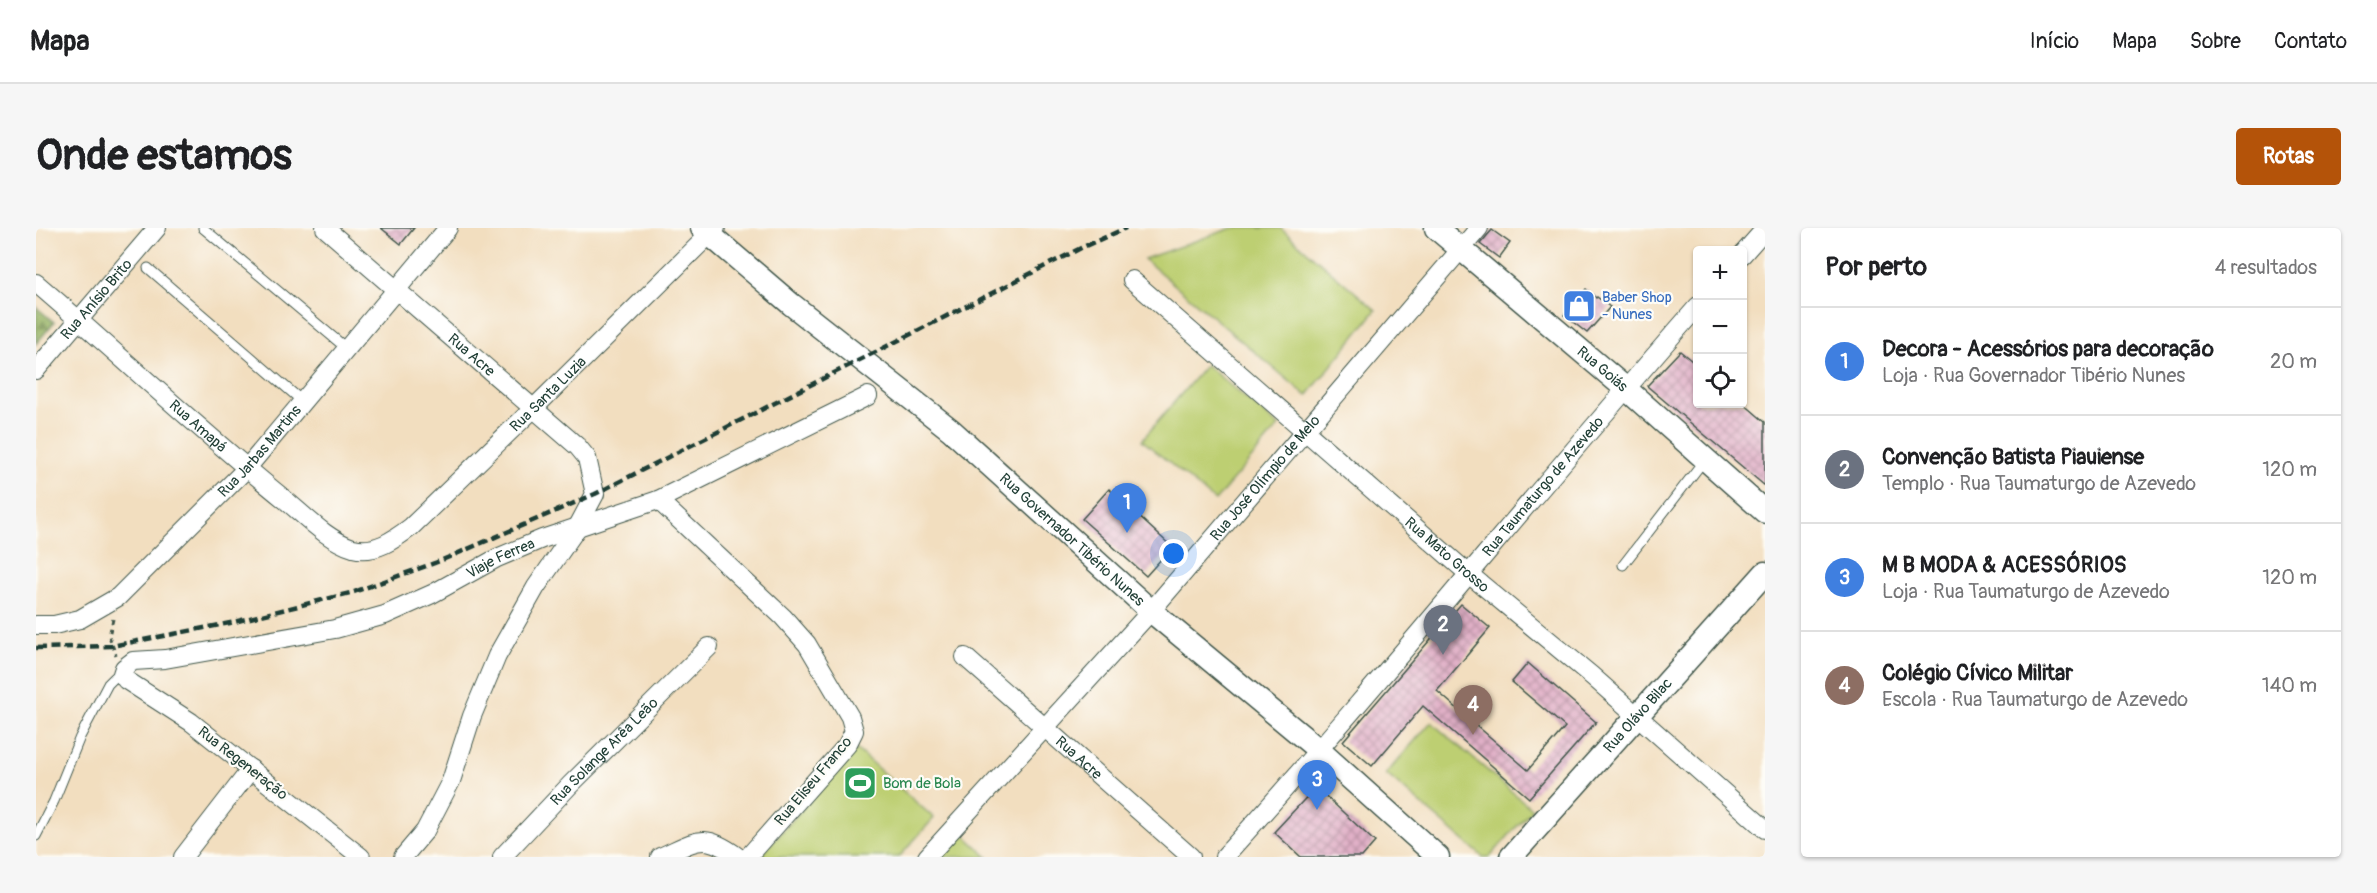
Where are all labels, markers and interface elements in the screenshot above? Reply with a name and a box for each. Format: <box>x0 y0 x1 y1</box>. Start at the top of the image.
text: Mapa <box>30 24 89 59</box>
text: Início <box>2030 28 2079 55</box>
text: Mapa <box>2112 28 2157 55</box>
text: Sobre <box>2190 28 2241 55</box>
text: Contato <box>2274 28 2347 55</box>
button: Rotas <box>2236 128 2341 185</box>
text: Onde estamos <box>36 130 292 182</box>
map controls <box>1693 246 1747 408</box>
button: + <box>1693 246 1747 300</box>
text: Por perto <box>1825 251 1927 283</box>
street label: Rua Anísio Brito <box>57 255 136 344</box>
text: 4 resultados <box>2215 255 2317 280</box>
shop icon: Baber Shop - Nunes <box>1561 288 1597 324</box>
place label: Baber Shop - Nunes <box>1602 288 1672 324</box>
button: − <box>1693 300 1747 354</box>
street label: Rua Acre <box>444 330 499 381</box>
text: Decora - Acessórios para decoração <box>1882 335 2214 363</box>
street label: Rua Goiás <box>1573 342 1632 396</box>
text: 1 <box>1841 349 1848 374</box>
text: 20 m <box>2270 349 2317 374</box>
street label: Rua Santa Luzia <box>506 353 591 436</box>
button: locate <box>1693 354 1747 408</box>
text: Loja · Rua Governador Tibério Nunes <box>1882 363 2185 388</box>
street label: Rua Amapá <box>165 396 230 457</box>
street label: Rua Jarbas Martins <box>214 401 306 502</box>
street label: Rua José Olímpio de Melo <box>1206 411 1324 545</box>
street label: Rua Taumaturgo de Azevedo <box>1479 413 1608 561</box>
text: Convenção Batista Piauiense <box>1882 443 2144 471</box>
text: 2 <box>1839 457 1850 482</box>
text: 120 m <box>2262 457 2317 482</box>
street label: Rua Governador Tibério Nunes <box>995 469 1149 611</box>
text: Templo · Rua Taumaturgo de Azevedo <box>1882 471 2196 496</box>
pin: 1 <box>1108 484 1146 533</box>
street label: Rua Mato Grosso <box>1400 513 1493 597</box>
street label: Viaje Ferrea <box>463 534 538 583</box>
your location <box>1159 539 1188 568</box>
text: M B MODA & ACESSÓRIOS <box>1882 551 2127 579</box>
text: 3 <box>1839 565 1850 590</box>
text: 120 m <box>2262 565 2317 590</box>
text: Loja · Rua Taumaturgo de Azevedo <box>1882 579 2170 604</box>
pin: 2 <box>1424 606 1462 655</box>
text: Colégio Cívico Militar <box>1882 659 2073 687</box>
text: 4 <box>1839 673 1850 698</box>
text: 140 m <box>2262 673 2317 698</box>
street label: Rua Olávo Bilac <box>1600 674 1677 757</box>
pin: 4 <box>1454 686 1492 735</box>
text: Escola · Rua Taumaturgo de Azevedo <box>1882 687 2188 712</box>
street label: Rua Solange Arêa Leão <box>547 694 663 810</box>
street label: Rua Regeneração <box>194 722 291 804</box>
street label: Rua Acre <box>1051 732 1106 784</box>
street label: Rua Eliseu Franco <box>771 733 856 830</box>
pin: 3 <box>1298 760 1336 810</box>
sports icon: Bom de Bola <box>842 765 878 801</box>
place label: Bom de Bola <box>883 774 961 793</box>

